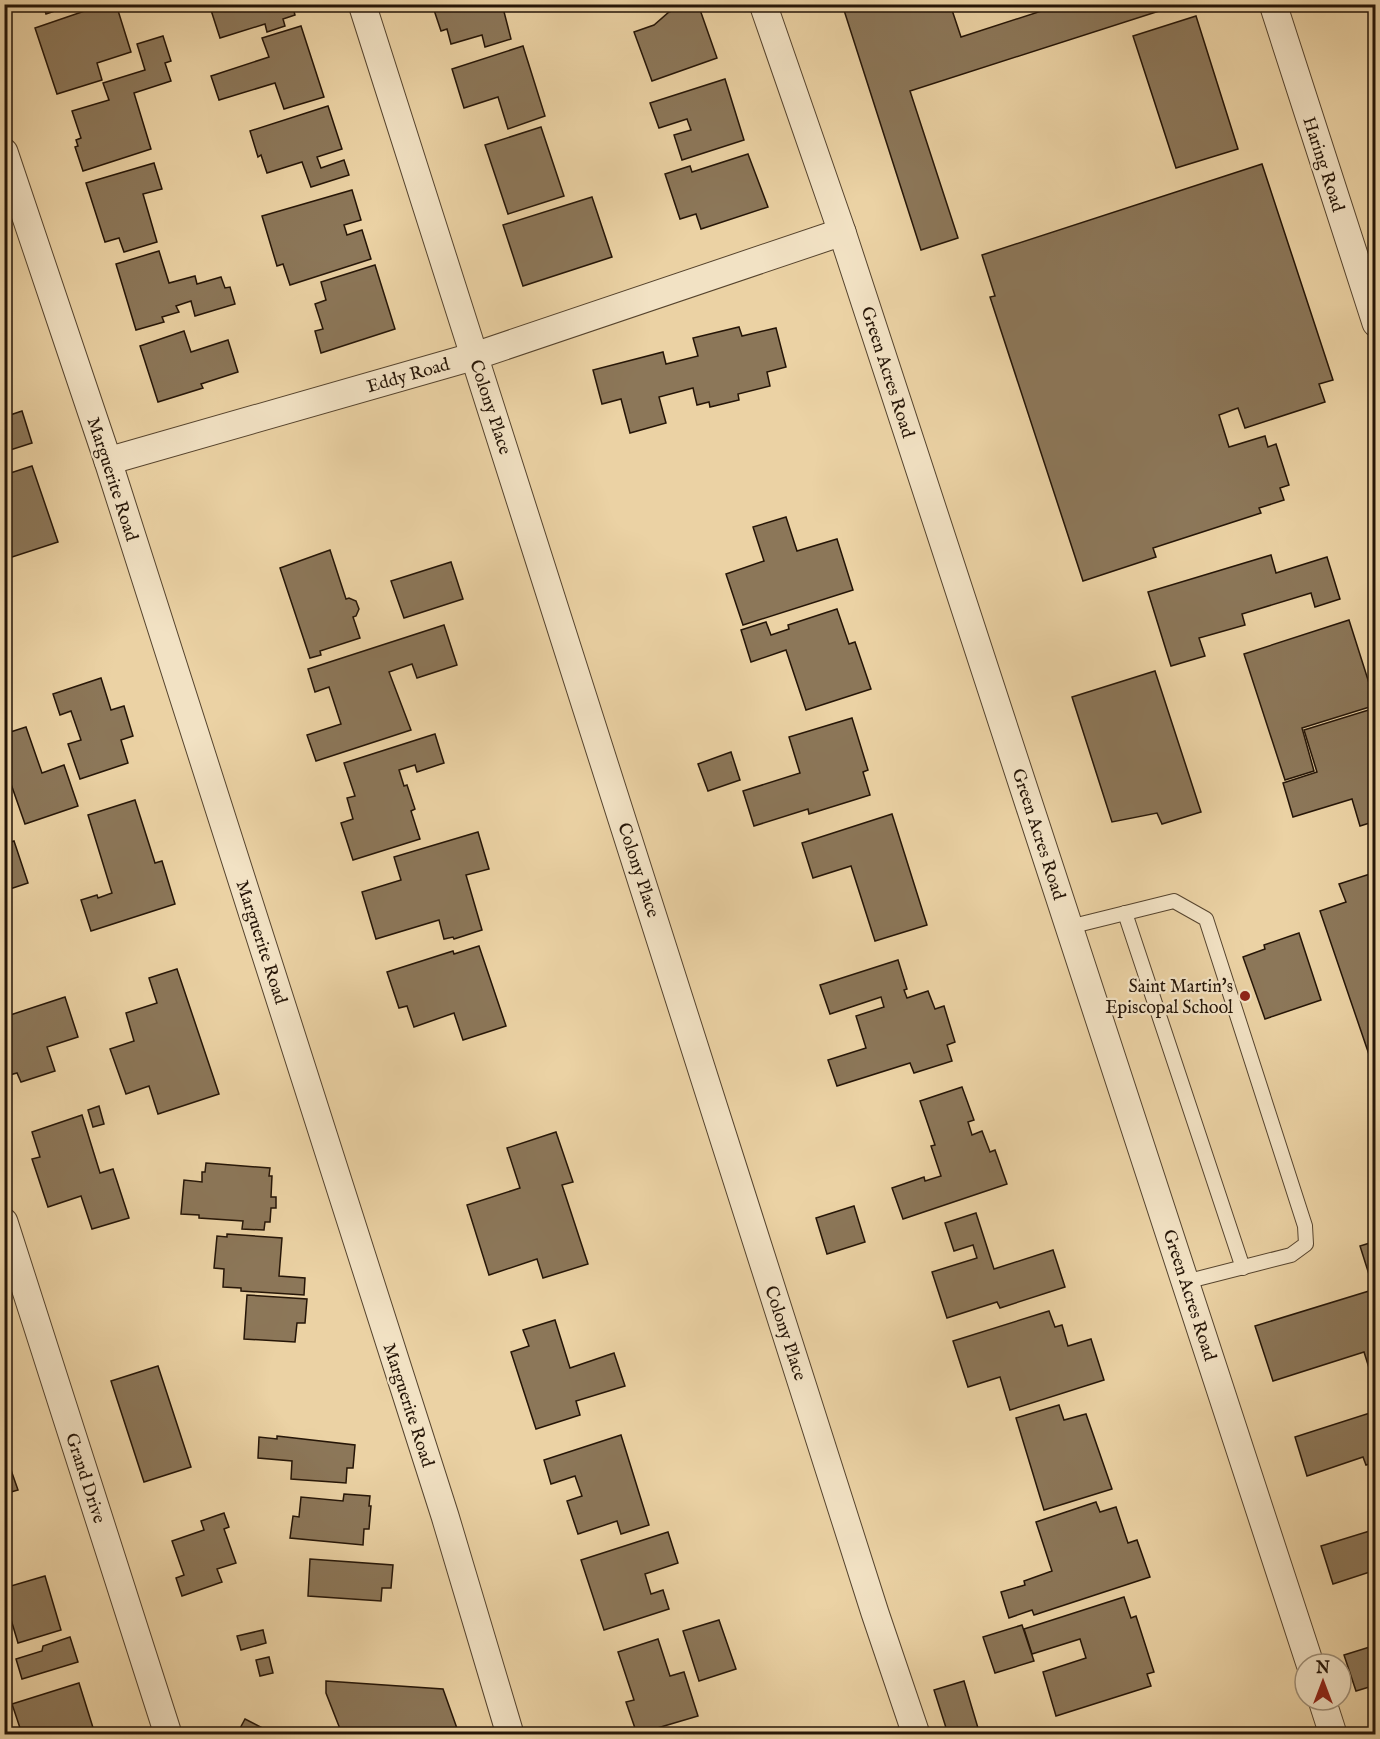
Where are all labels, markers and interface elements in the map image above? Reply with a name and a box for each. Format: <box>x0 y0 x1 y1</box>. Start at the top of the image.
street label: Haring Road <box>1296 114 1349 215</box>
street label: Green Acres Road <box>855 304 919 441</box>
street label: Eddy Road <box>364 354 453 399</box>
street label: Colony Place <box>463 357 516 458</box>
street label: Marguerite Road <box>81 415 143 545</box>
street label: Green Acres Road <box>1006 766 1070 903</box>
street label: Colony Place <box>611 820 664 921</box>
street label: Marguerite Road <box>230 878 292 1008</box>
place label: Saint Martin's Episcopal School <box>1105 976 1233 1020</box>
marker: Saint Martin's Episcopal School <box>1238 989 1252 1003</box>
street label: Green Acres Road <box>1157 1227 1221 1364</box>
street label: Colony Place <box>758 1283 811 1384</box>
street label: Marguerite Road <box>377 1341 439 1471</box>
street label: Grand Drive <box>59 1430 110 1527</box>
north arrow <box>1293 1652 1353 1712</box>
text: N <box>1315 1659 1330 1679</box>

